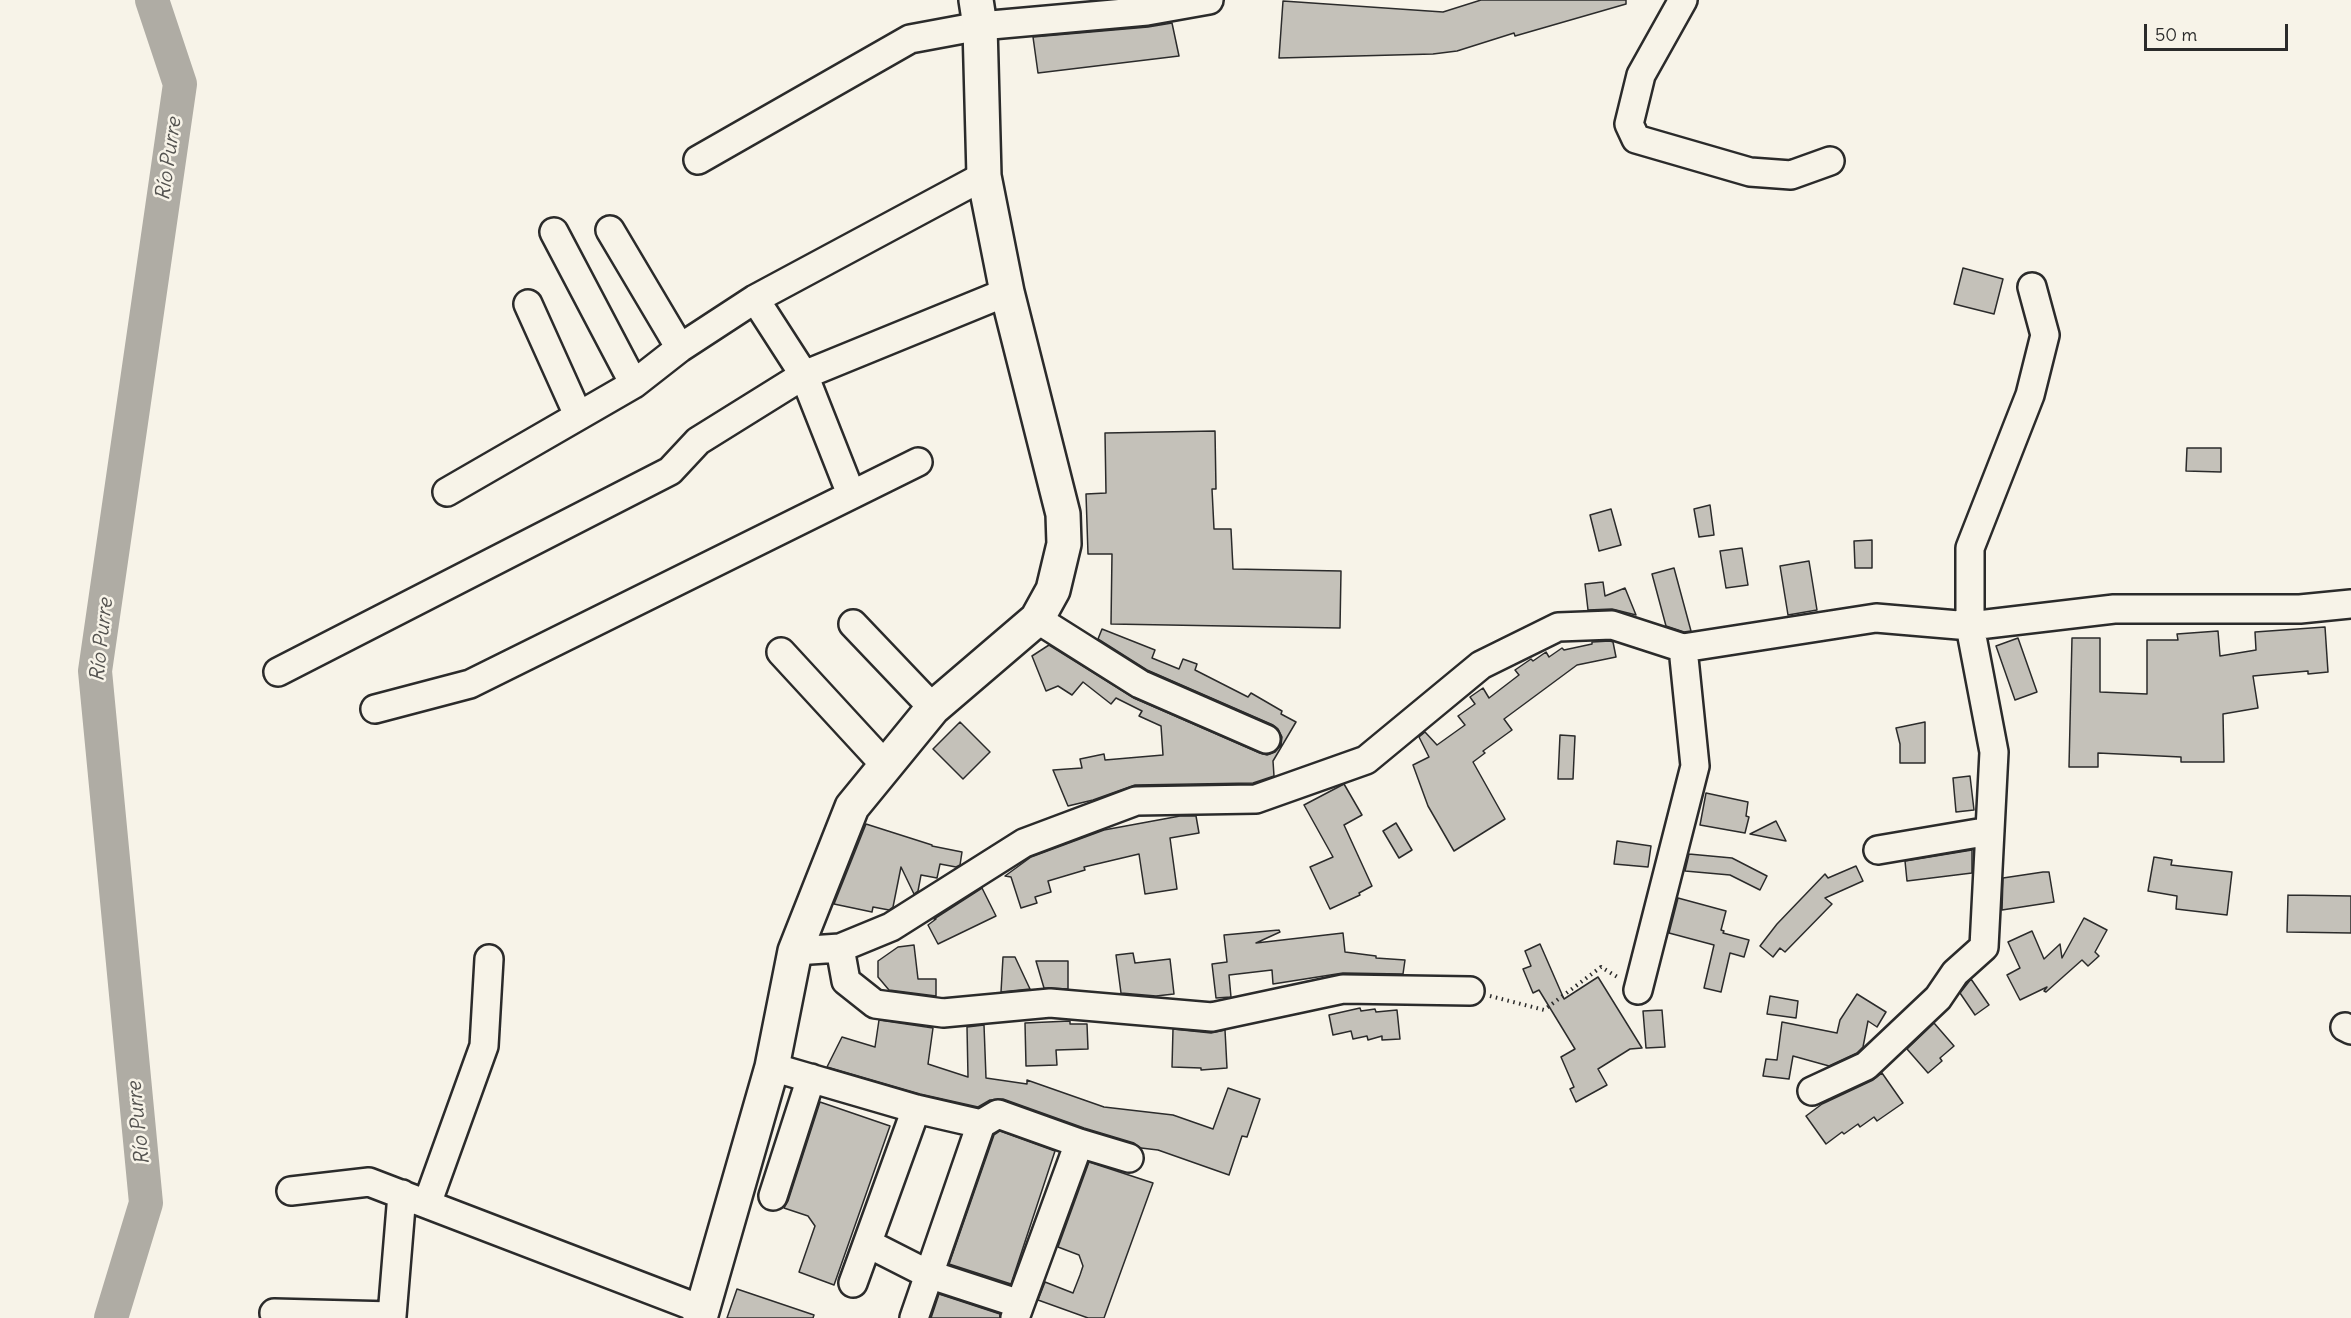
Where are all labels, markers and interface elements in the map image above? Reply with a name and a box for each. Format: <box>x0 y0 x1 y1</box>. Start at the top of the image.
scale bar <box>2147 12 2291 50</box>
text: 50 m <box>2155 23 2197 46</box>
water label: Río Purre <box>151 116 187 202</box>
water label: Río Purre <box>86 597 118 683</box>
water label: Río Purre <box>123 1080 155 1166</box>

